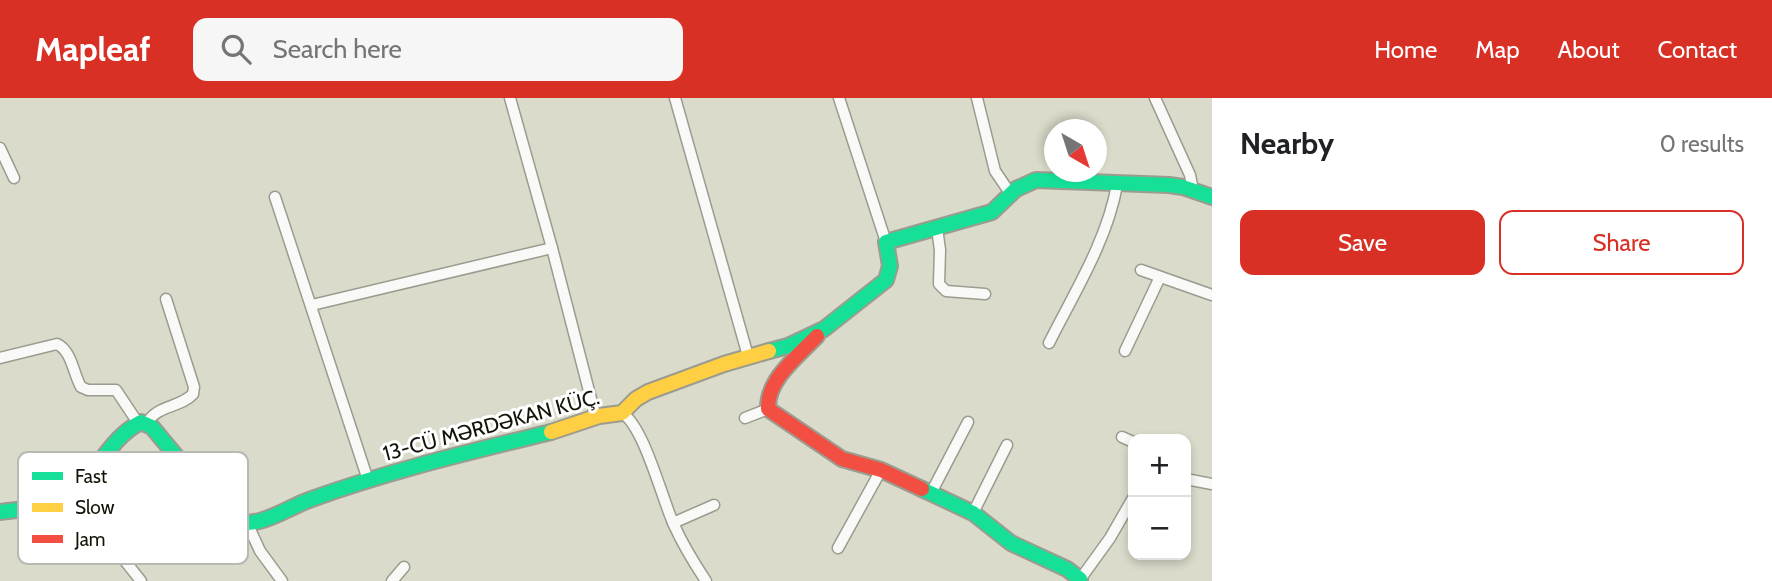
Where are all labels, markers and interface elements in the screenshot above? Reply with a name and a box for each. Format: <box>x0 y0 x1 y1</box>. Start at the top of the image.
search box <box>193 18 683 81</box>
text: Mapleaf <box>35 29 151 69</box>
icon: search <box>217 30 255 68</box>
text: Search here <box>273 33 402 65</box>
text: Home <box>1374 35 1437 64</box>
text: Map <box>1475 35 1520 64</box>
text: About <box>1558 35 1620 64</box>
text: Contact <box>1658 35 1737 64</box>
north arrow <box>1044 119 1107 182</box>
text: Nearby <box>1240 125 1334 162</box>
text: 0 results <box>1660 130 1744 158</box>
button: Save <box>1240 210 1485 275</box>
button: Share <box>1499 210 1744 275</box>
street label: 13-CÜ MƏRDƏKAN KÜÇ. <box>380 384 602 466</box>
map controls <box>1128 434 1191 560</box>
button: + <box>1128 434 1191 497</box>
legend <box>18 452 248 564</box>
text: Fast <box>75 465 108 488</box>
text: Slow <box>75 496 115 519</box>
button: − <box>1128 497 1191 560</box>
text: Jam <box>74 528 105 551</box>

